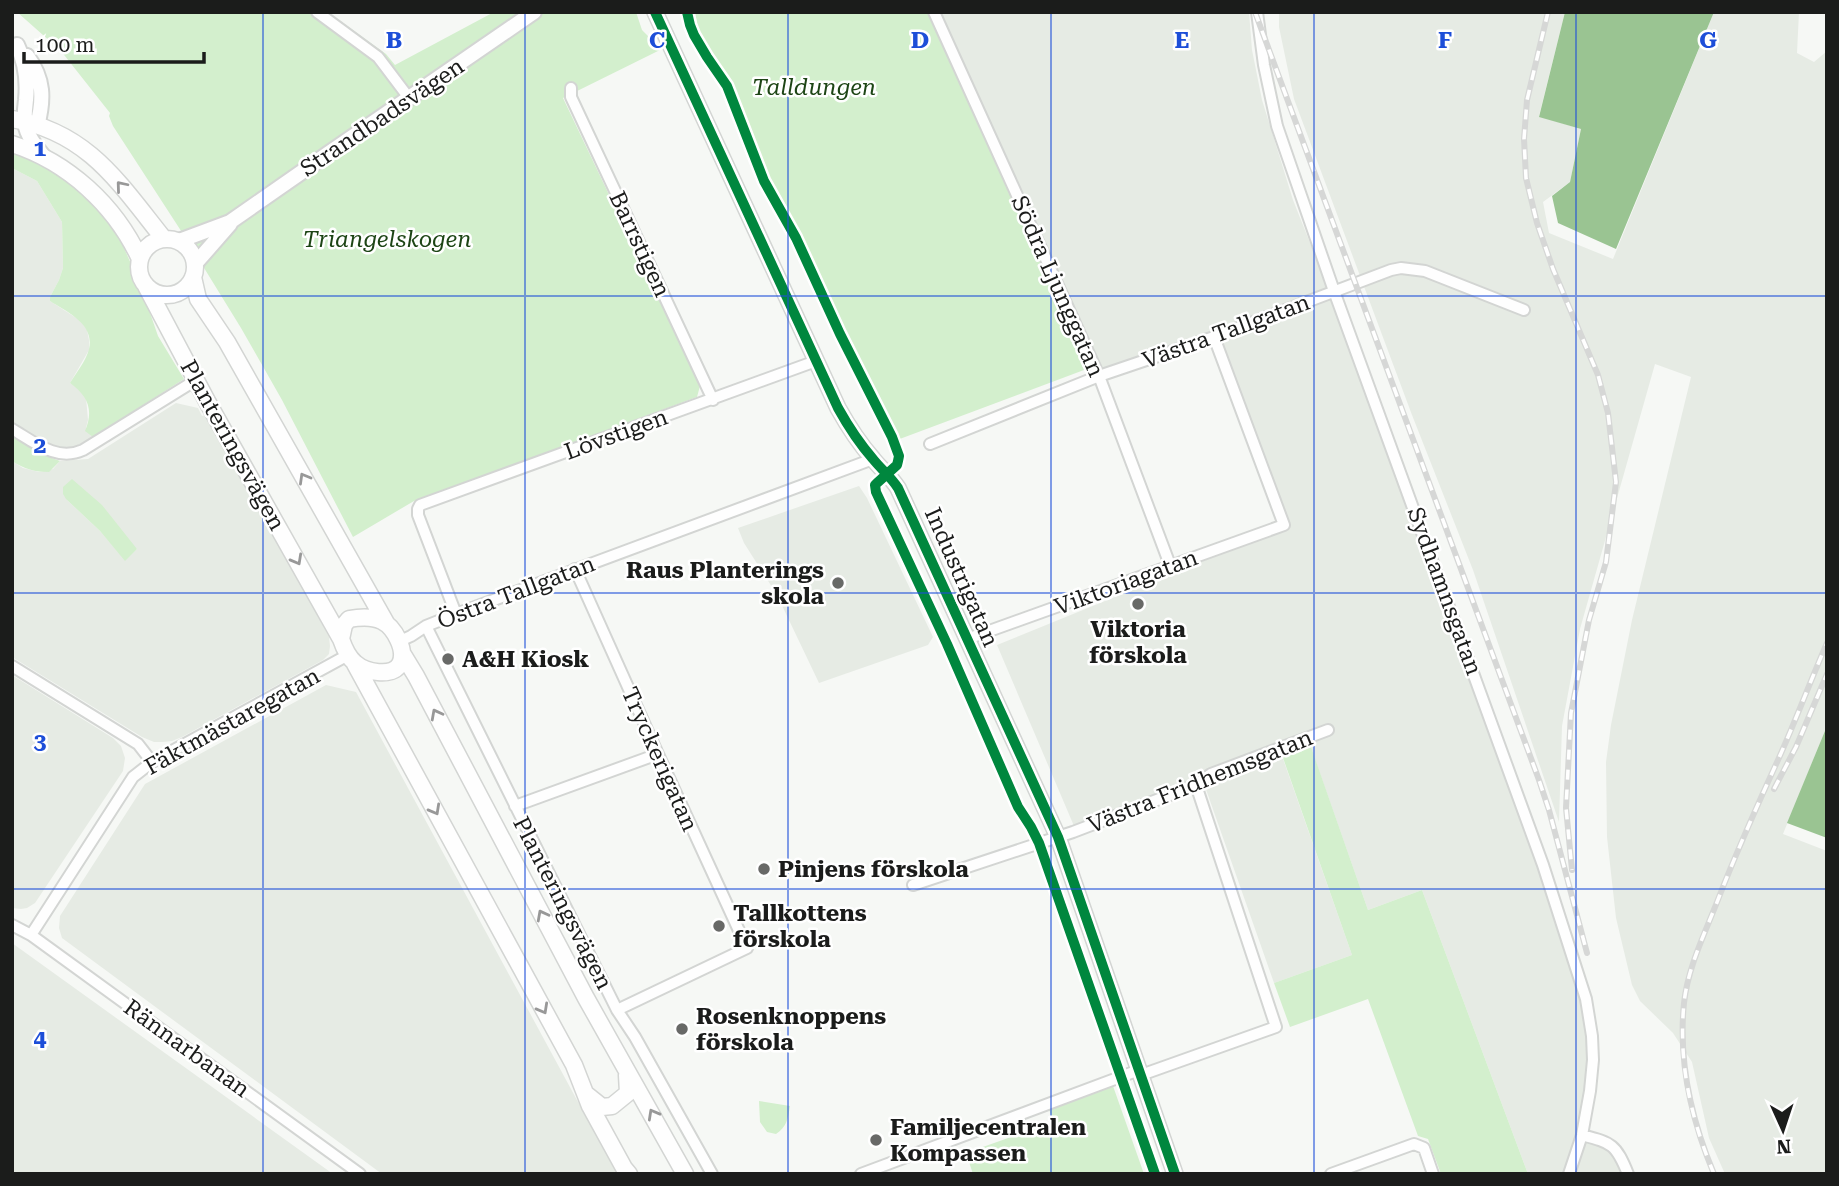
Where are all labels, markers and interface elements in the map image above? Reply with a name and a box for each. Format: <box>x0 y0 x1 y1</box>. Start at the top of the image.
scale bar <box>24 21 205 65</box>
text: B <box>386 27 402 54</box>
text: C <box>649 27 665 54</box>
text: D <box>911 27 929 54</box>
text: E <box>1175 27 1189 54</box>
text: F <box>1438 27 1452 54</box>
text: G <box>1699 27 1717 54</box>
text: 100 m <box>35 33 95 57</box>
street label: Strandbadsvägen <box>295 53 469 182</box>
park label: Talldungen <box>752 74 876 101</box>
text: 1 <box>34 135 47 162</box>
one-way arrow <box>117 181 129 194</box>
street label: Barrstigen <box>603 187 676 301</box>
street label: Södra Ljunggatan <box>1005 191 1110 381</box>
park label: Triangelskogen <box>303 226 471 253</box>
street label: Västra Tallgatan <box>1139 289 1314 374</box>
street label: Planteringsvägen <box>175 355 291 535</box>
street label: Lövstigen <box>561 403 672 466</box>
text: 2 <box>34 432 46 459</box>
one-way arrow <box>299 473 312 485</box>
street label: Industrigatan <box>919 503 1004 651</box>
street label: Sydhamnsgatan <box>1402 504 1487 679</box>
street label: Viktoriagatan <box>1051 544 1202 621</box>
street label: Östra Tallgatan <box>434 550 599 635</box>
one-way arrow <box>289 553 302 566</box>
place label: Raus Planterings skola <box>626 557 824 610</box>
marker: Raus Planterings skola <box>830 575 846 591</box>
marker: Viktoria förskola <box>1130 596 1146 612</box>
place label: Viktoria förskola <box>1089 616 1187 669</box>
place label: A&H Kiosk <box>462 646 589 673</box>
marker: A&H Kiosk <box>440 651 456 667</box>
street label: Fäktmästaregatan <box>140 662 325 781</box>
street label: Tryckerigatan <box>616 683 703 836</box>
one-way arrow <box>431 709 444 721</box>
street label: Västra Fridhemsgatan <box>1084 724 1317 839</box>
text: 3 <box>34 728 47 755</box>
one-way arrow <box>426 802 440 815</box>
street label: Planteringsvägen <box>507 812 618 994</box>
place label: Pinjens förskola <box>778 856 969 883</box>
marker: Pinjens förskola <box>756 861 772 877</box>
place label: Tallkottens förskola <box>733 900 867 953</box>
one-way arrow <box>537 910 550 922</box>
marker: Tallkottens förskola <box>711 918 727 934</box>
street label: Rännarbanan <box>118 994 255 1103</box>
one-way arrow <box>535 1002 549 1015</box>
place label: Rosenknoppens förskola <box>696 1003 886 1056</box>
marker: Rosenknoppens förskola <box>674 1021 690 1037</box>
text: 4 <box>34 1025 47 1052</box>
north arrow <box>1748 1095 1818 1165</box>
one-way arrow <box>647 1109 661 1121</box>
place label: Familjecentralen Kompassen <box>890 1114 1087 1167</box>
marker: Familjecentralen Kompassen <box>868 1132 884 1148</box>
text: N <box>1776 1135 1792 1158</box>

